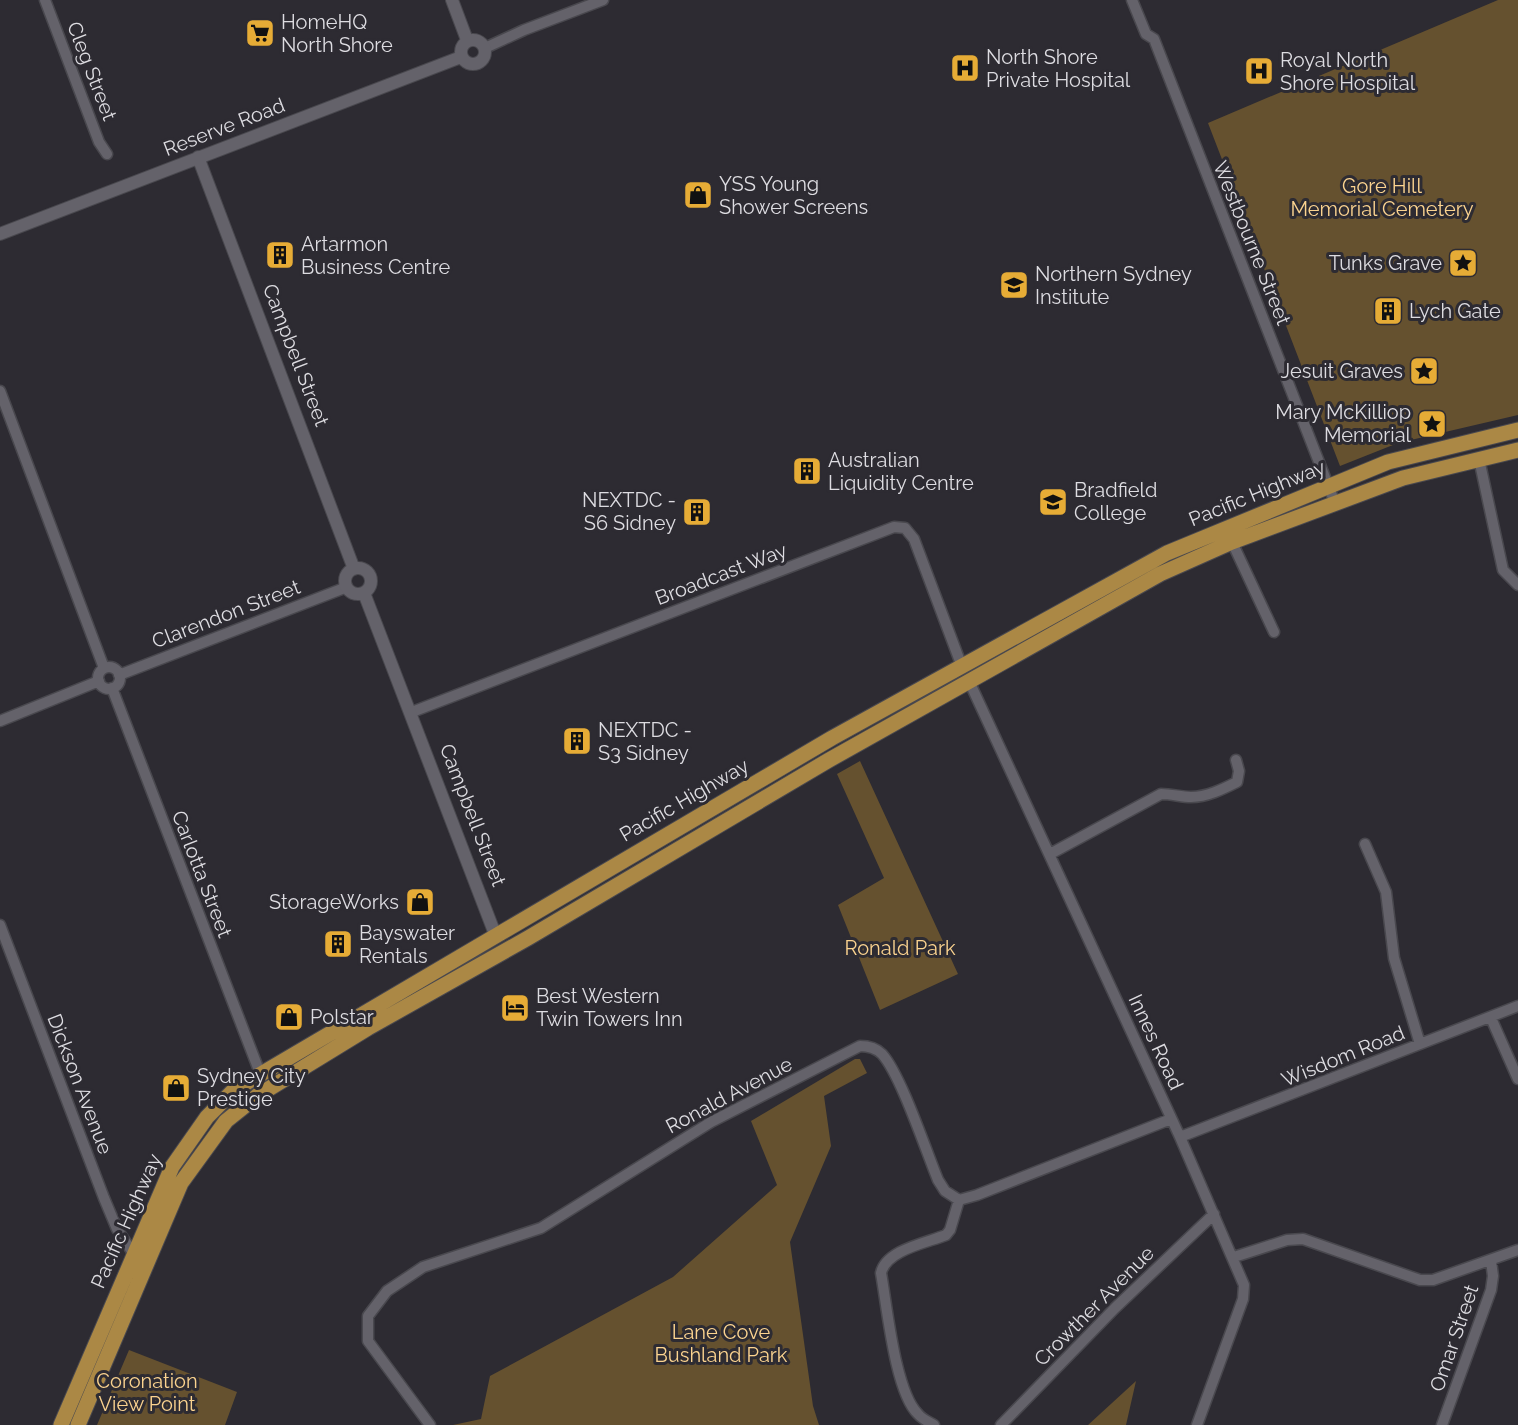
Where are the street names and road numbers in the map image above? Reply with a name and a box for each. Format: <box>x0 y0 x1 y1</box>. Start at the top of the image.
street label: Cleg Street <box>62 18 122 124</box>
street label: Reserve Road <box>160 93 288 161</box>
street label: Westbourne Street <box>1208 157 1296 329</box>
street label: Campbell Street <box>258 281 334 430</box>
street label: Pacific Highway <box>1185 455 1329 531</box>
street label: Broadcast Way <box>652 538 790 610</box>
street label: Clarendon Street <box>149 575 304 653</box>
street label: Campbell Street <box>435 741 511 890</box>
street label: Pacific Highway <box>615 753 753 847</box>
street label: Carlotta Street <box>167 807 237 941</box>
street label: Innes Road <box>1123 990 1189 1094</box>
street label: Dickson Avenue <box>42 1011 118 1158</box>
street label: Wisdom Road <box>1278 1020 1408 1092</box>
street label: Ronald Avenue <box>662 1051 797 1138</box>
street label: Pacific Highway <box>86 1150 167 1292</box>
street label: Crowther Avenue <box>1029 1241 1159 1371</box>
street label: Omar Street <box>1425 1281 1484 1395</box>

